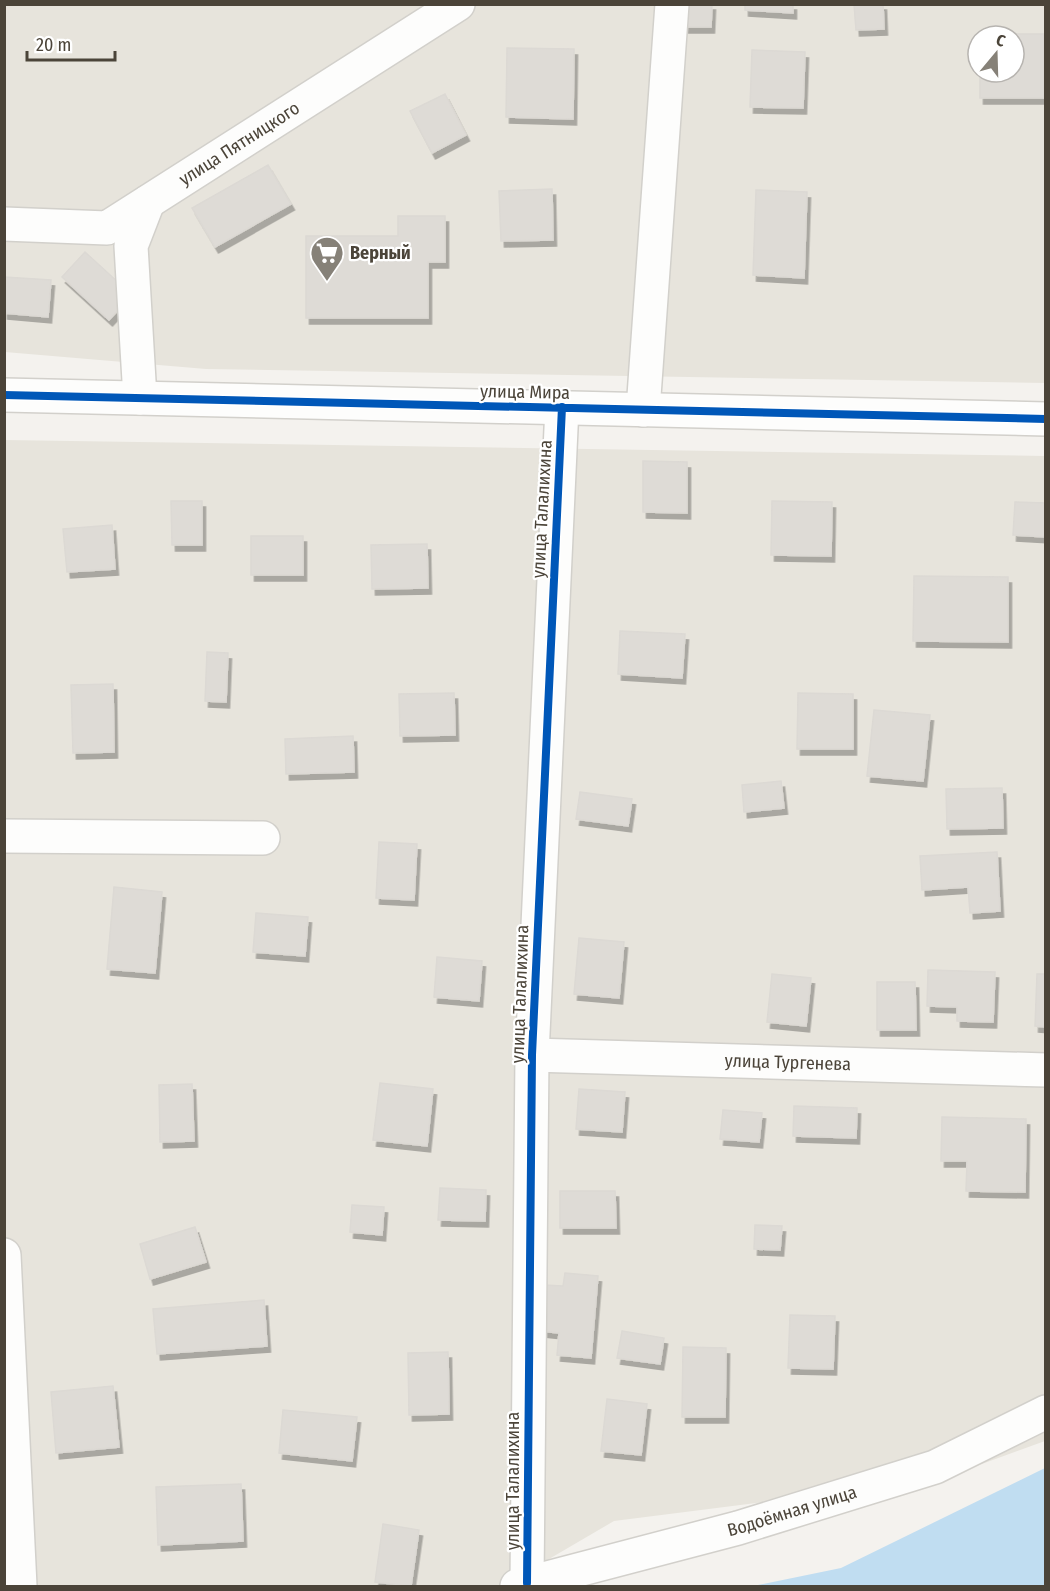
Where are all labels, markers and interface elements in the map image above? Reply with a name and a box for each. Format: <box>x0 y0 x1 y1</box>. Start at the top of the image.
scale bar <box>27 24 116 62</box>
north arrow <box>966 24 1026 84</box>
text: С <box>994 30 1008 51</box>
text: 20 m <box>36 34 71 56</box>
street label: улица Пятницкого <box>175 97 304 190</box>
supermarket icon: Верный <box>309 235 345 282</box>
place label: Верный <box>350 242 411 264</box>
street label: улица Мира <box>480 380 570 404</box>
street label: улица Талалихина <box>527 439 557 579</box>
street label: улица Талалихина <box>507 924 533 1064</box>
street label: улица Тургенева <box>724 1050 851 1075</box>
street label: улица Талалихина <box>502 1412 524 1550</box>
street label: Водоёмная улица <box>725 1481 860 1541</box>

